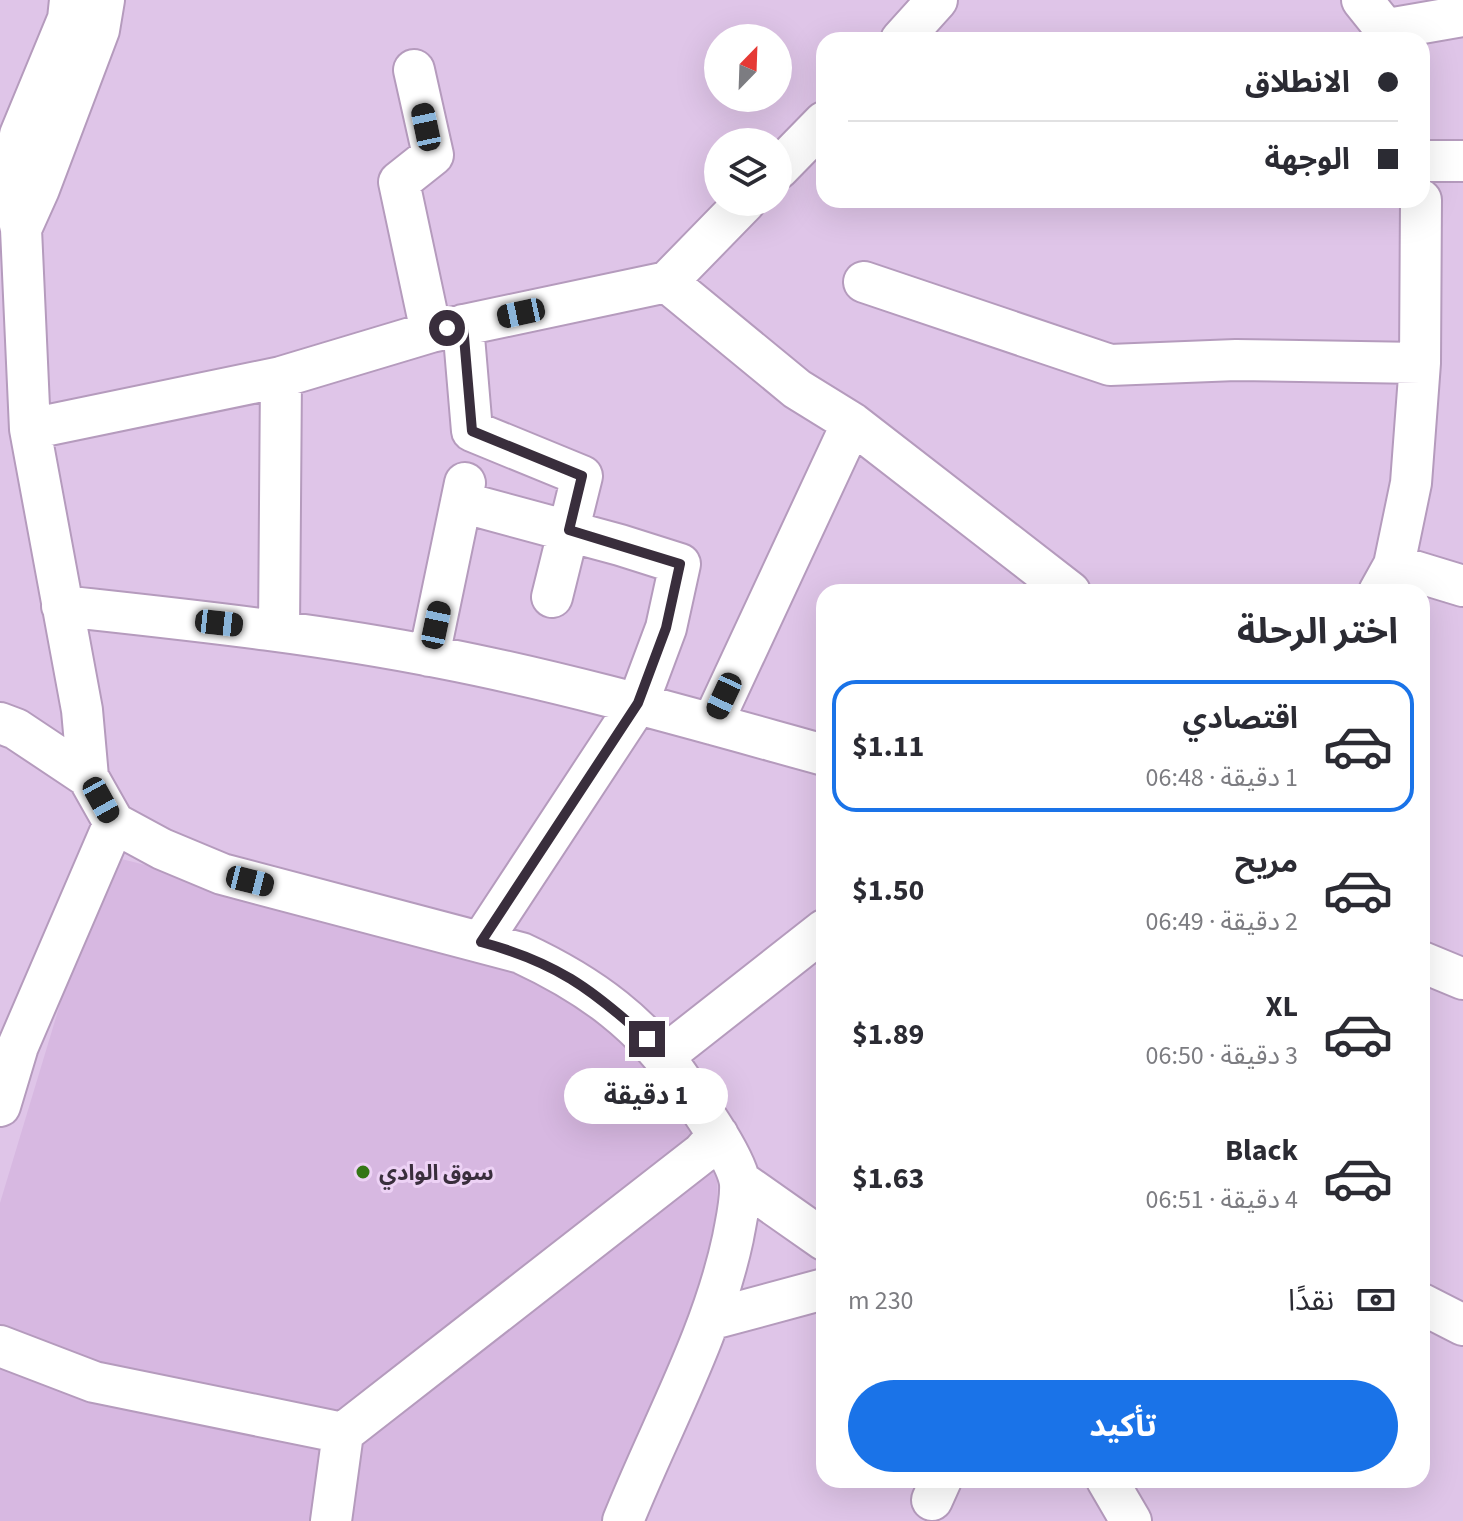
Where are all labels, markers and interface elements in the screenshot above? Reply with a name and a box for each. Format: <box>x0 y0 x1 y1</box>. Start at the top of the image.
north arrow <box>704 24 792 112</box>
map controls <box>704 24 792 216</box>
text: الانطلاق <box>1245 61 1350 104</box>
car <box>409 101 443 153</box>
button: layers <box>704 128 792 216</box>
text: الوجهة <box>1265 138 1350 181</box>
car <box>495 296 547 330</box>
route start <box>429 310 465 346</box>
car <box>419 599 453 651</box>
text: اختر الرحلة <box>1237 606 1398 657</box>
car <box>194 609 244 637</box>
car <box>703 669 745 723</box>
text: اقتصادي <box>1183 697 1298 740</box>
icon: car <box>1322 710 1394 782</box>
text: $1.11 <box>852 725 924 768</box>
text: 1 دقيقة · 06:48 <box>1146 759 1298 796</box>
car <box>79 773 123 827</box>
text: مريح <box>1235 841 1298 884</box>
icon: car <box>1322 854 1394 926</box>
car <box>224 864 276 898</box>
text: $1.50 <box>852 869 924 912</box>
text: 2 دقيقة · 06:49 <box>1146 903 1298 940</box>
text: XL <box>1265 985 1298 1028</box>
icon: car <box>1322 998 1394 1070</box>
text: $1.89 <box>852 1013 924 1056</box>
route end <box>629 1021 665 1057</box>
text: 3 دقيقة · 06:50 <box>1146 1037 1298 1074</box>
callout: 1 دقيقة <box>565 1067 729 1123</box>
text: 1 دقيقة <box>604 1077 688 1114</box>
text: Black <box>1225 1129 1298 1172</box>
icon: car <box>1322 1142 1394 1214</box>
place label: سوق الوادي <box>379 1157 494 1190</box>
text: $1.63 <box>852 1157 924 1200</box>
marker: سوق الوادي <box>354 1163 372 1181</box>
text: 4 دقيقة · 06:51 <box>1146 1181 1298 1218</box>
icon: cash <box>1354 1278 1398 1322</box>
text: نقدًا <box>1288 1279 1334 1322</box>
text: 230 m <box>848 1282 914 1319</box>
button: تأكيد <box>848 1380 1398 1472</box>

